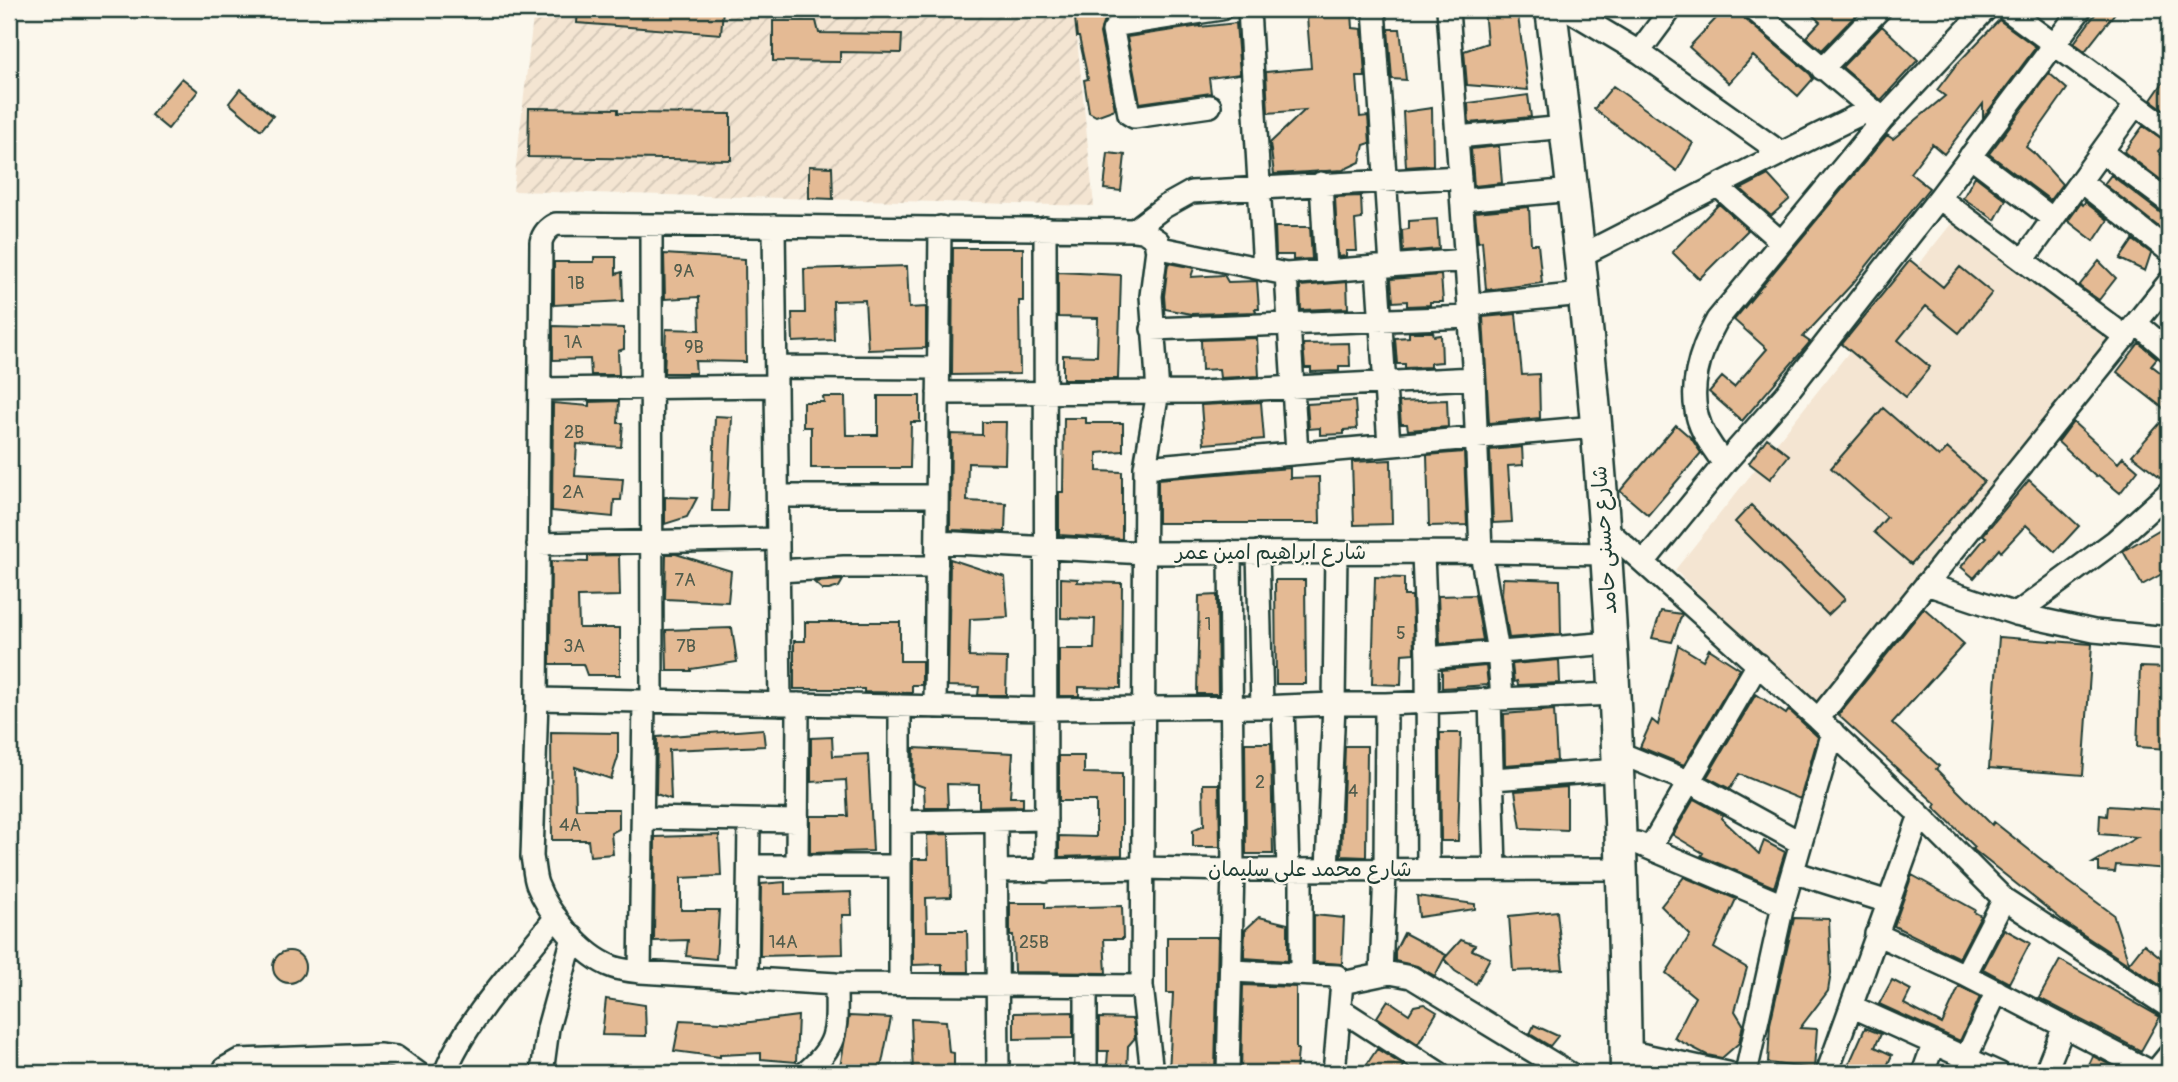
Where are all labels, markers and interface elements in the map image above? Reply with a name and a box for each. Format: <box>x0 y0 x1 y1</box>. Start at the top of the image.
house number: 9A <box>674 260 695 283</box>
house number: 1B <box>567 272 585 295</box>
house number: 1A <box>564 331 583 354</box>
house number: 9B <box>684 336 704 359</box>
house number: 2B <box>564 421 584 444</box>
street label: شارع حسنى حامد <box>1586 465 1624 615</box>
house number: 2A <box>562 481 584 504</box>
street label: شارع ابراهيم امين عمر <box>1174 539 1366 568</box>
house number: 7A <box>674 569 696 592</box>
house number: 1 <box>1204 613 1212 636</box>
house number: 5 <box>1396 622 1406 645</box>
house number: 3A <box>563 635 585 658</box>
house number: 7B <box>676 635 696 658</box>
house number: 2 <box>1255 771 1265 794</box>
house number: 4 <box>1348 780 1359 803</box>
house number: 4A <box>559 814 581 837</box>
street label: شارع محمد على سليمان <box>1208 856 1412 884</box>
house number: 14A <box>768 931 798 954</box>
house number: 25B <box>1019 931 1049 954</box>

